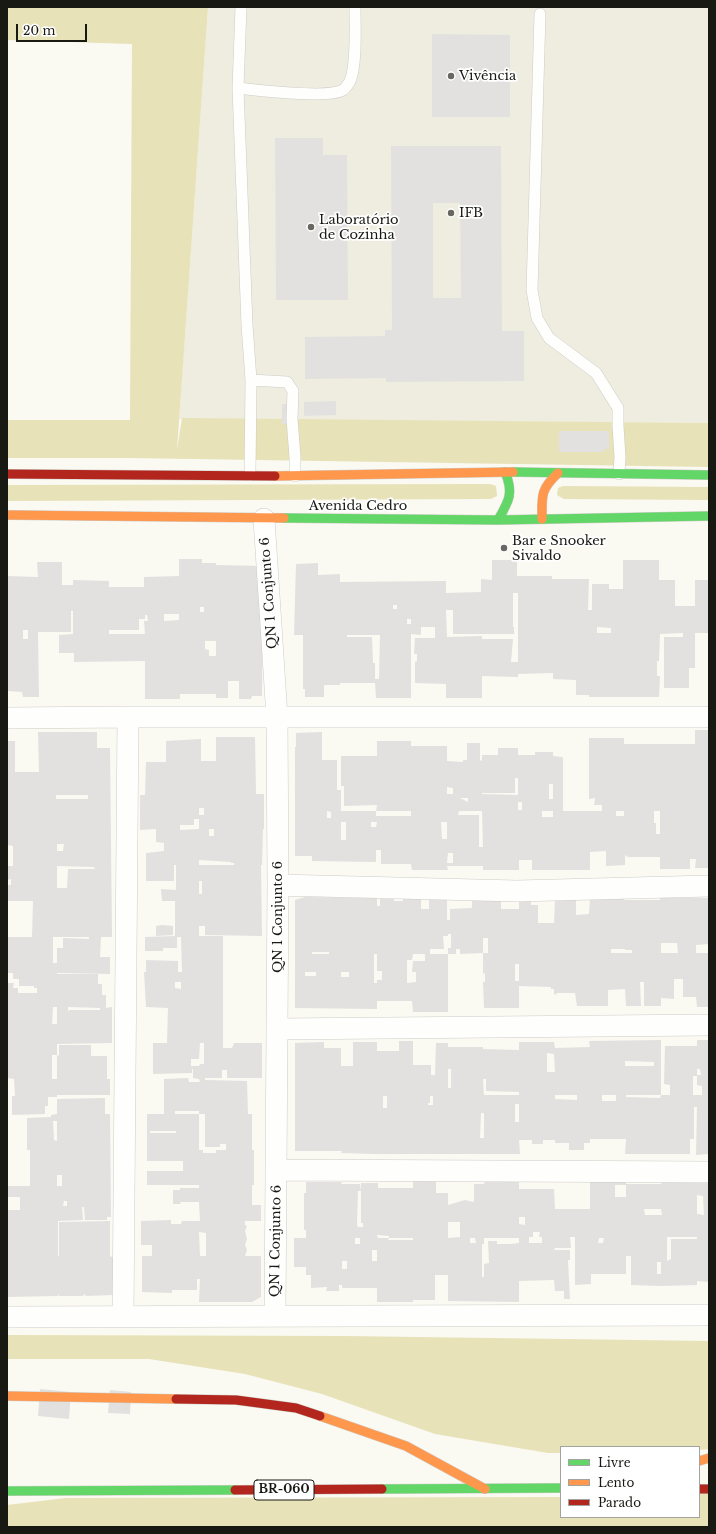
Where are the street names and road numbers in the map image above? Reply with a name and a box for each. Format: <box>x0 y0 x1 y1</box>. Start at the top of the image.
street label: Avenida Cedro <box>309 498 407 514</box>
street label: QN 1 Conjunto 6 <box>257 537 281 649</box>
street label: QN 1 Conjunto 6 <box>270 861 286 973</box>
street label: QN 1 Conjunto 6 <box>267 1185 285 1297</box>
road number: BR-060 <box>254 1480 314 1500</box>

